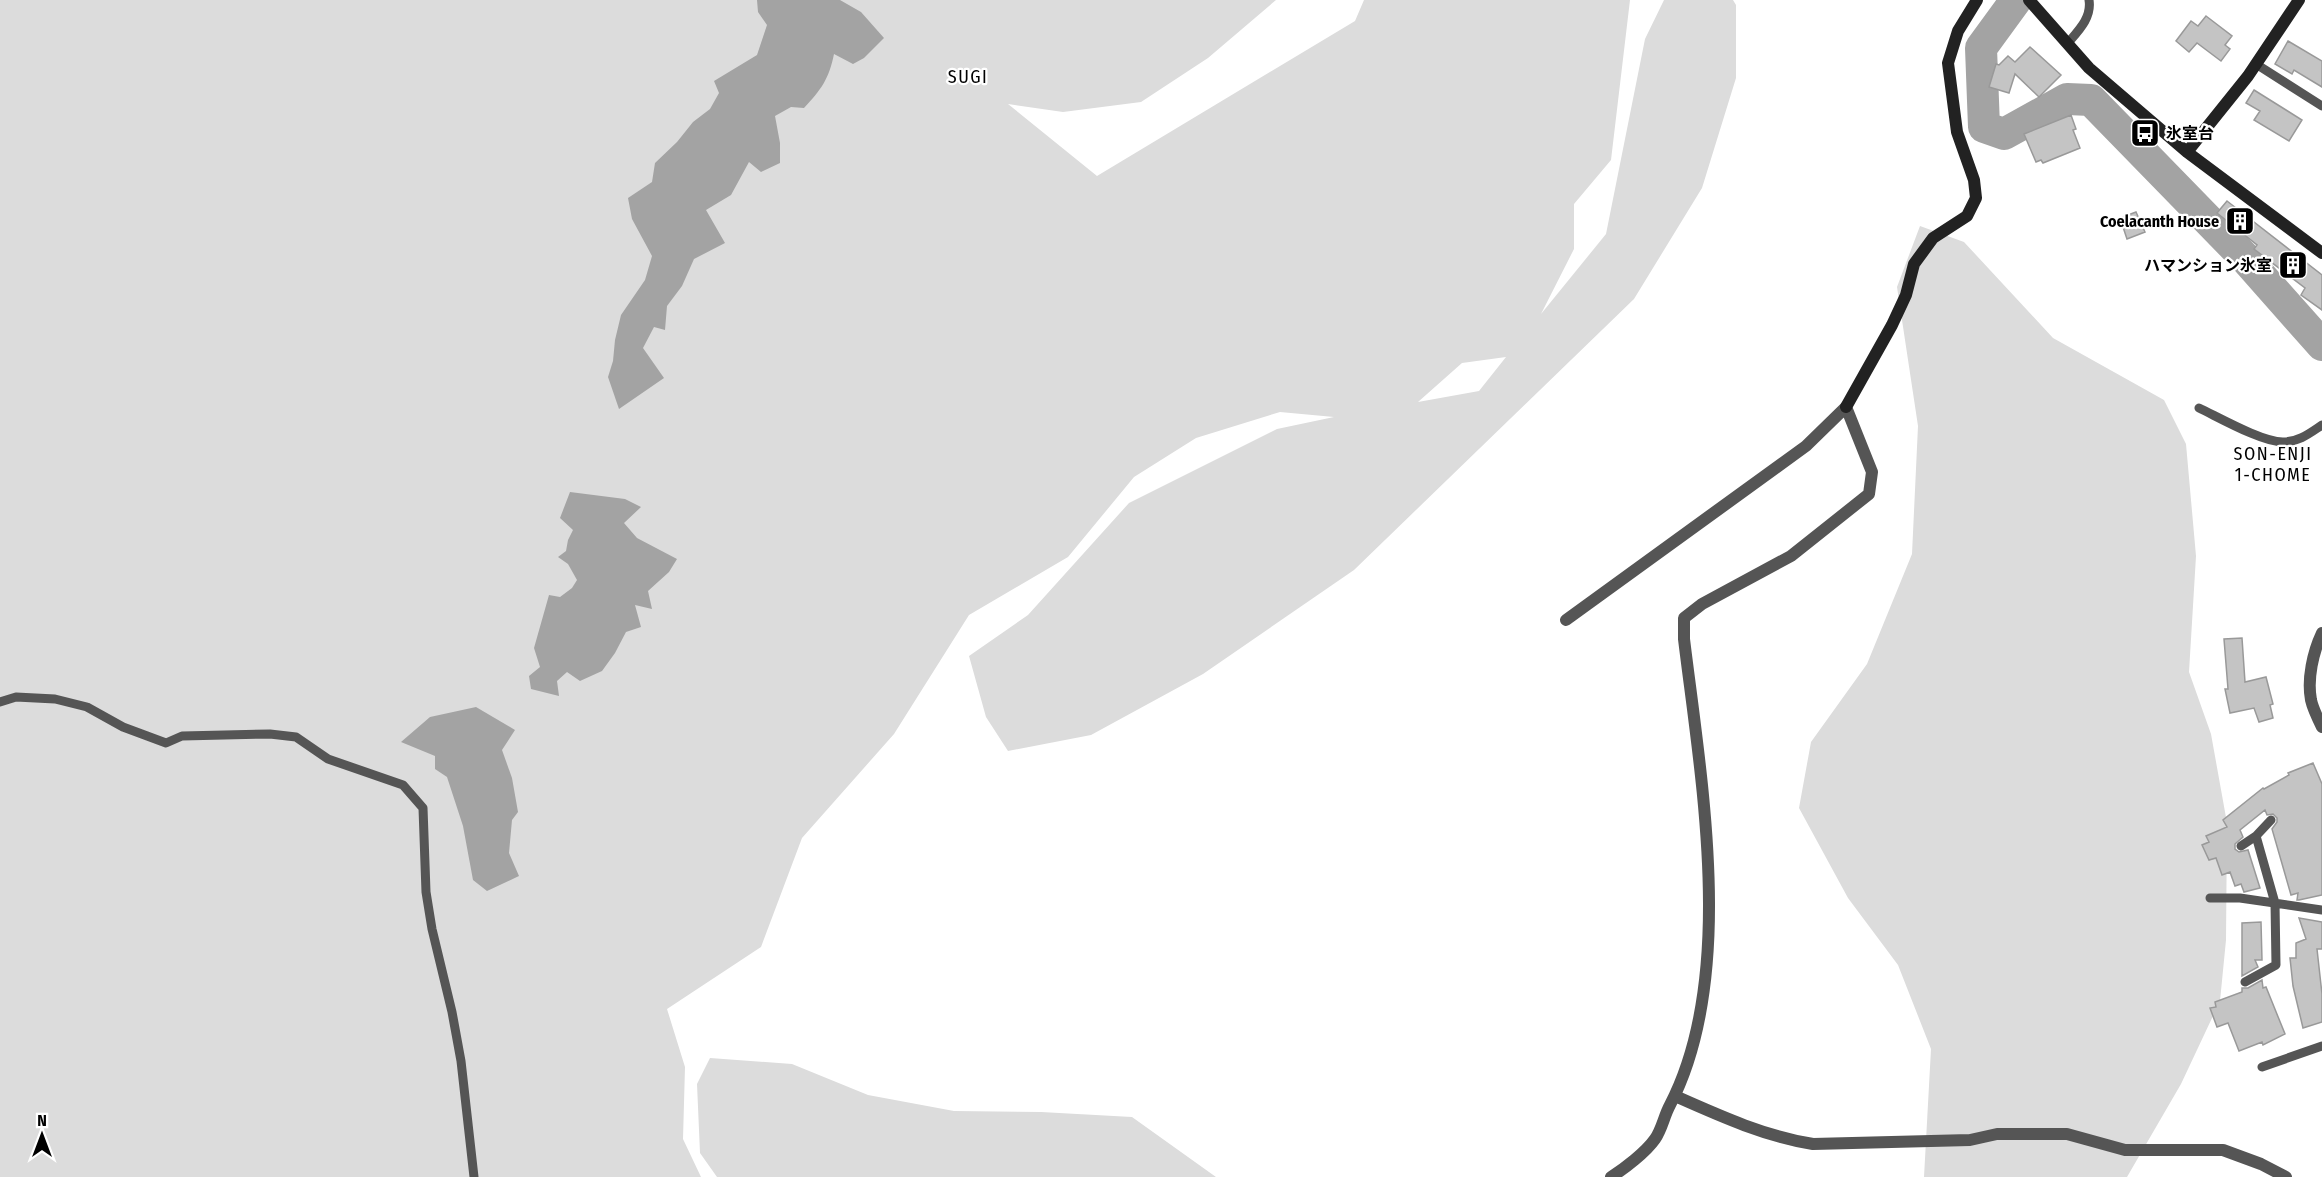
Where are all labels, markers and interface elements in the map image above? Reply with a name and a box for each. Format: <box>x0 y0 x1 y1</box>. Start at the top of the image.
district label: SUGI <box>948 66 988 88</box>
bus stop icon: 氷室台 <box>2129 117 2161 149</box>
place label: 氷室台 <box>2166 124 2214 143</box>
building icon: Coelacanth House <box>2224 205 2256 237</box>
place label: Coelacanth House <box>2100 212 2219 231</box>
building icon: ハマンション氷室 <box>2277 249 2309 281</box>
place label: ハマンション氷室 <box>2144 256 2272 275</box>
district label: SON-ENJI 1-CHOME <box>2234 443 2312 486</box>
north arrow <box>12 1105 72 1165</box>
text: N <box>37 1111 47 1130</box>

